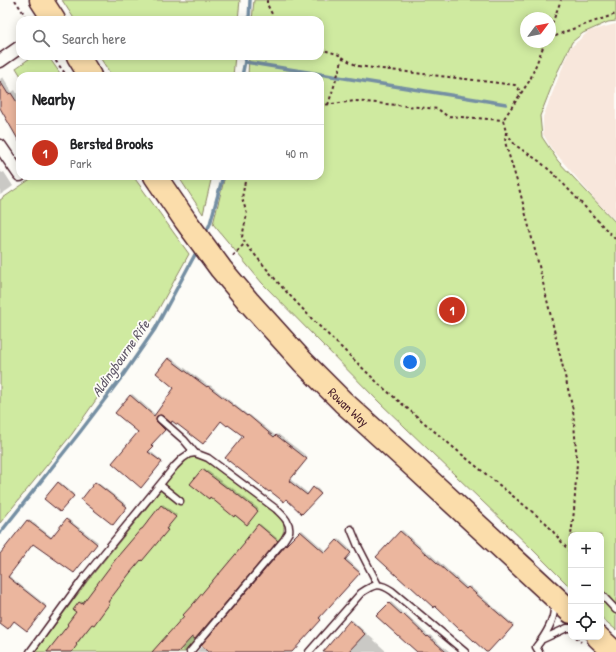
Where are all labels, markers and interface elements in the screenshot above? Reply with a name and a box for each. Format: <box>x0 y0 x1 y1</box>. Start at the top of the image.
north arrow <box>520 12 556 48</box>
search box <box>16 16 324 60</box>
icon: search <box>30 27 52 49</box>
text: Search here <box>62 28 126 49</box>
text: Nearby <box>32 87 75 110</box>
text: Bersted Brooks <box>70 133 153 154</box>
text: 1 <box>43 144 47 162</box>
text: 40 m <box>285 144 308 162</box>
text: Park <box>70 154 92 172</box>
pin: 1 <box>439 295 465 325</box>
water label: Aldingbourne Rife <box>87 315 155 401</box>
your location <box>400 352 420 372</box>
street label: Rowan Way <box>324 383 373 431</box>
map controls <box>568 532 604 640</box>
button: + <box>568 532 604 568</box>
button: − <box>568 568 604 604</box>
button: locate <box>568 604 604 640</box>

